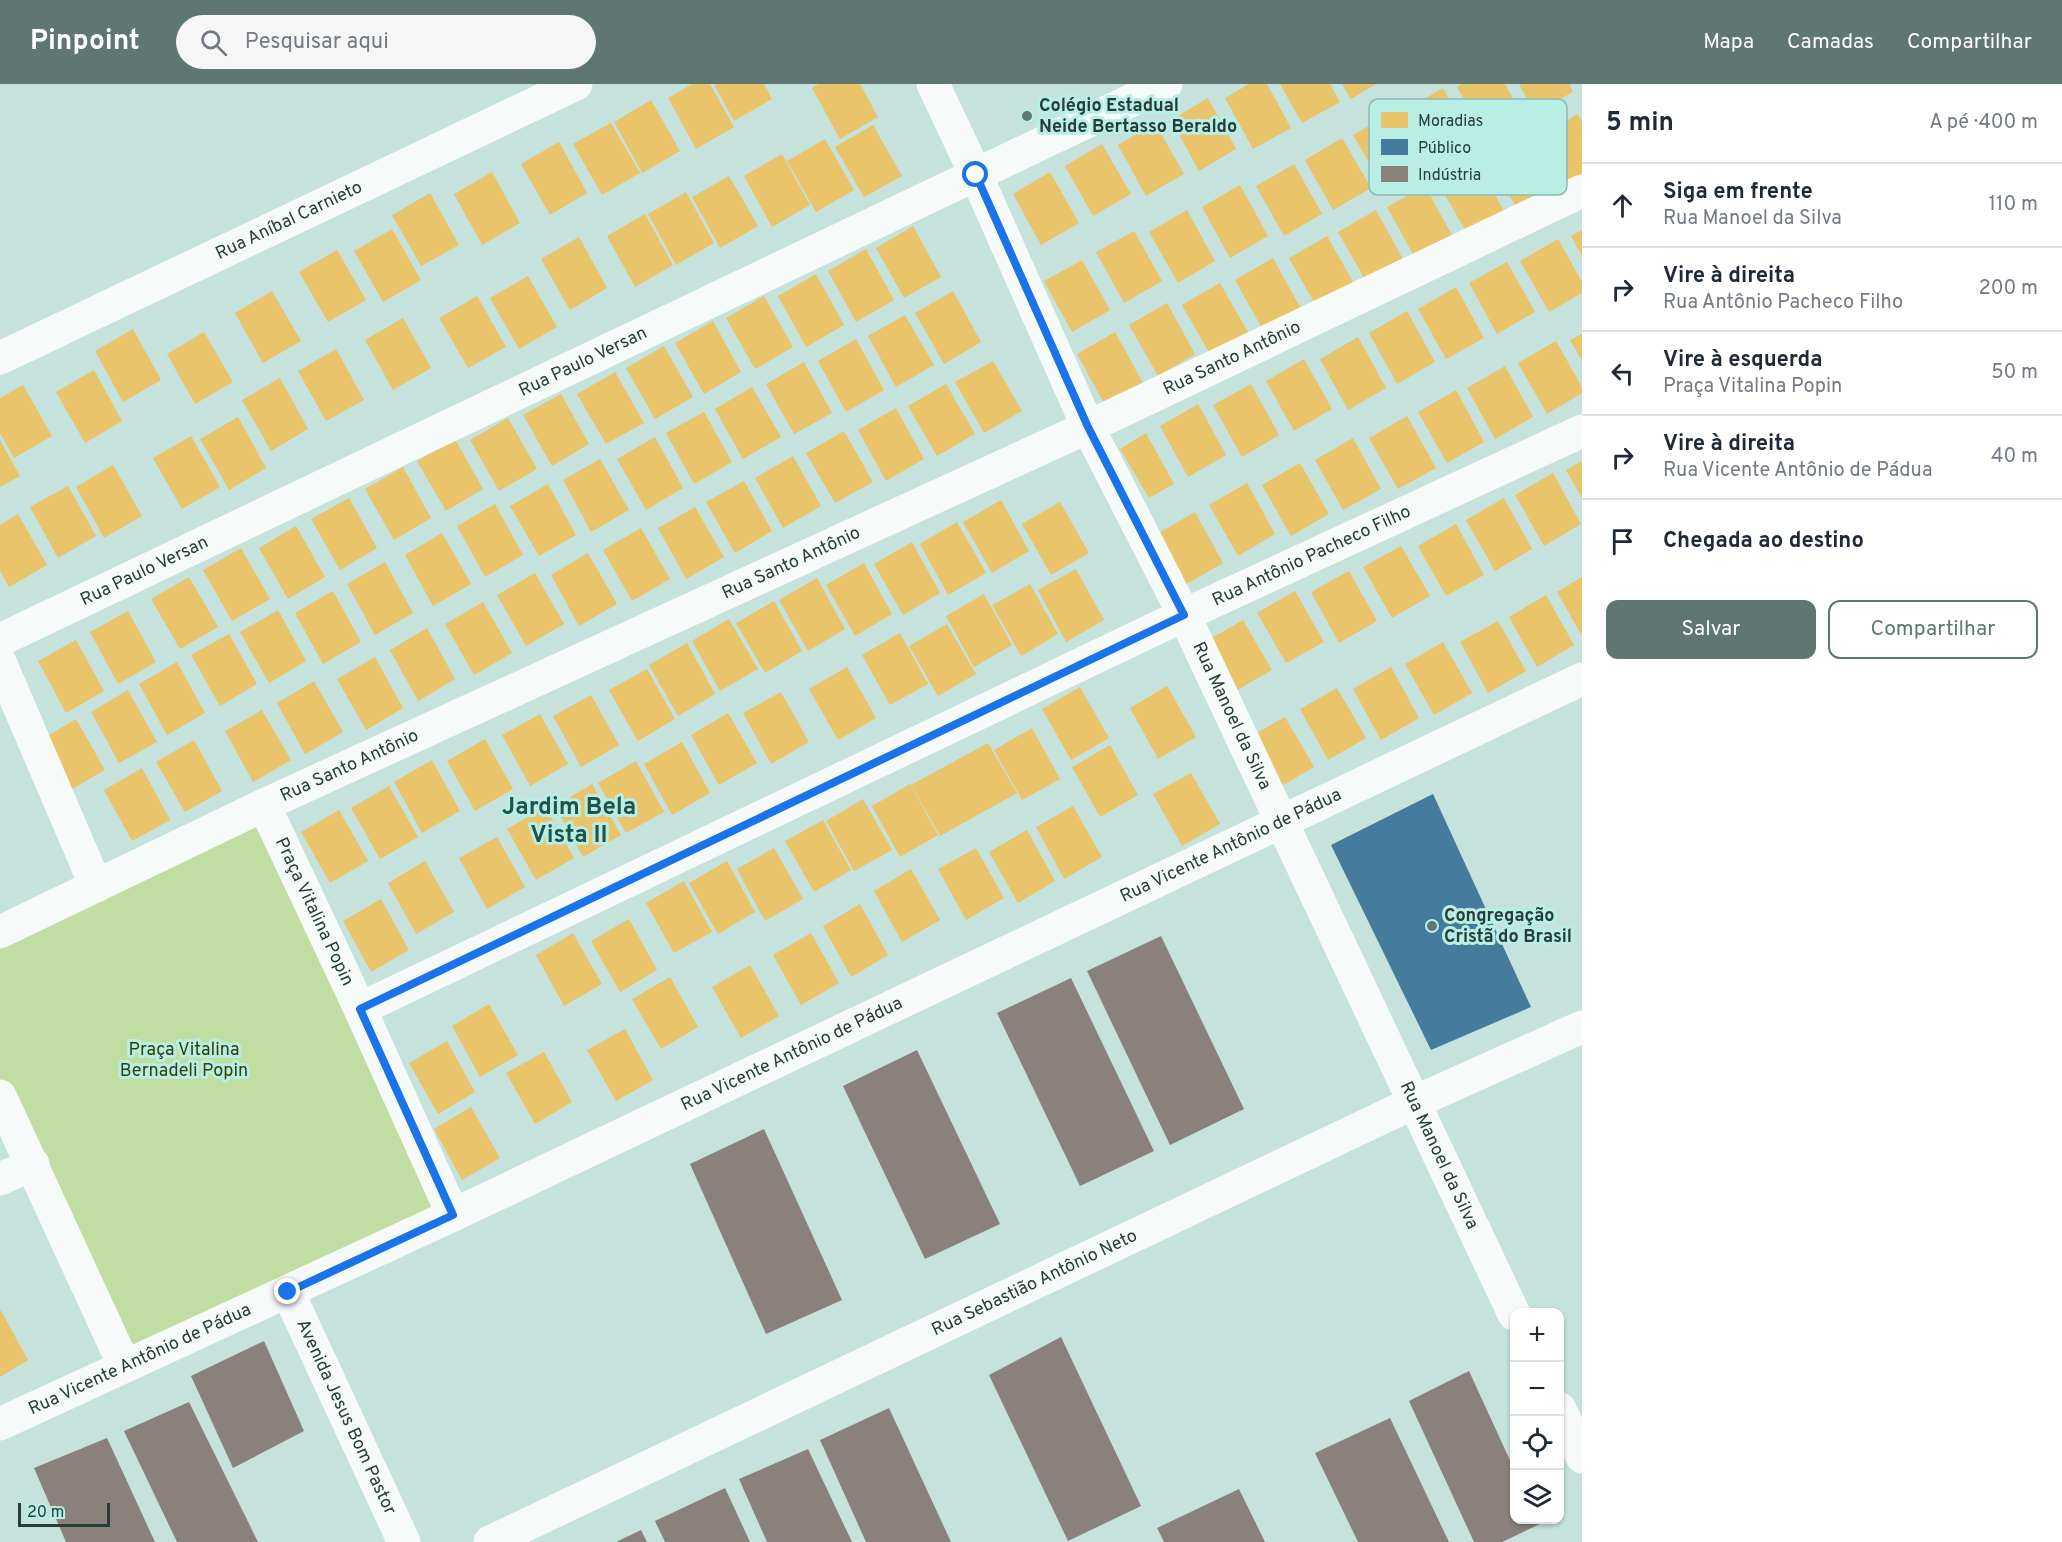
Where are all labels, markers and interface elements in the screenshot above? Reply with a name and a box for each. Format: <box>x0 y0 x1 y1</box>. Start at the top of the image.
search box <box>176 15 596 69</box>
text: Pinpoint <box>30 24 140 60</box>
icon: search <box>197 26 230 59</box>
text: Pesquisar aqui <box>245 29 389 56</box>
text: Mapa <box>1703 29 1754 56</box>
text: Camadas <box>1787 29 1874 56</box>
text: Compartilhar <box>1907 29 2032 56</box>
place label: Colégio Estadual Neide Bertasso Beraldo <box>1039 95 1237 139</box>
legend <box>1369 99 1567 195</box>
text: 5 min <box>1606 107 1674 140</box>
marker: Colégio Estadual Neide Bertasso Beraldo <box>1020 109 1034 123</box>
text: A pé · 400 m <box>1929 110 2038 136</box>
text: Moradias <box>1418 112 1483 132</box>
text: Público <box>1418 139 1471 159</box>
route start <box>962 161 988 187</box>
text: Indústria <box>1418 166 1481 186</box>
street label: Rua Aníbal Carnieto <box>212 176 366 265</box>
text: Siga em frente <box>1663 179 1813 206</box>
icon: ahead <box>1606 189 1639 222</box>
text: 110 m <box>1989 192 2038 218</box>
text: Rua Manoel da Silva <box>1663 206 1842 232</box>
text: Vire à direita <box>1663 263 1795 290</box>
icon: right <box>1606 273 1639 306</box>
text: 200 m <box>1979 276 2038 302</box>
text: Rua Antônio Pacheco Filho <box>1663 290 1903 316</box>
street label: Rua Santo Antônio <box>1159 316 1305 401</box>
street label: Rua Paulo Versan <box>515 322 651 402</box>
text: Vire à esquerda <box>1663 347 1822 374</box>
icon: left <box>1606 357 1639 390</box>
text: 50 m <box>1991 360 2038 386</box>
text: Praça Vitalina Popin <box>1663 374 1842 400</box>
text: Vire à direita <box>1663 431 1795 458</box>
icon: right <box>1606 441 1639 474</box>
text: 40 m <box>1991 444 2038 470</box>
text: Rua Vicente Antônio de Pádua <box>1663 458 1932 484</box>
street label: Rua Antônio Pacheco Filho <box>1209 500 1415 612</box>
street label: Rua Santo Antônio <box>718 521 864 605</box>
icon: arrive <box>1606 525 1639 558</box>
text: Chegada ao destino <box>1663 528 1864 555</box>
street label: Rua Paulo Versan <box>77 531 212 612</box>
button: Salvar <box>1606 600 1816 659</box>
button: Compartilhar <box>1828 600 2038 659</box>
street label: Rua Manoel da Silva <box>1187 638 1276 794</box>
street label: Rua Santo Antônio <box>277 724 422 808</box>
street label: Rua Vicente Antônio de Pádua <box>1116 783 1345 908</box>
district label: Jardim Bela Vista II <box>502 793 636 851</box>
street label: Praça Vitalina Popin <box>269 834 359 990</box>
place label: Congregação Cristã do Brasil <box>1444 905 1572 949</box>
marker: Congregação Cristã do Brasil <box>1425 919 1439 933</box>
street label: Rua Vicente Antônio de Pádua <box>677 992 906 1117</box>
park label: Praça Vitalina Bernadeli Popin <box>120 1039 248 1083</box>
street label: Rua Manoel da Silva <box>1394 1078 1484 1233</box>
street label: Rua Sebastião Antônio Neto <box>928 1224 1141 1342</box>
route end <box>274 1278 300 1304</box>
street label: Rua Vicente Antônio de Pádua <box>25 1298 255 1421</box>
map controls <box>1510 1308 1564 1524</box>
button: + <box>1510 1308 1564 1362</box>
street label: Avenida Jesus Bom Pastor <box>291 1316 401 1519</box>
button: − <box>1510 1362 1564 1416</box>
button: locate <box>1510 1416 1564 1470</box>
button: layers <box>1510 1470 1564 1524</box>
scale bar <box>18 1500 110 1528</box>
text: 20 m <box>27 1503 64 1523</box>

